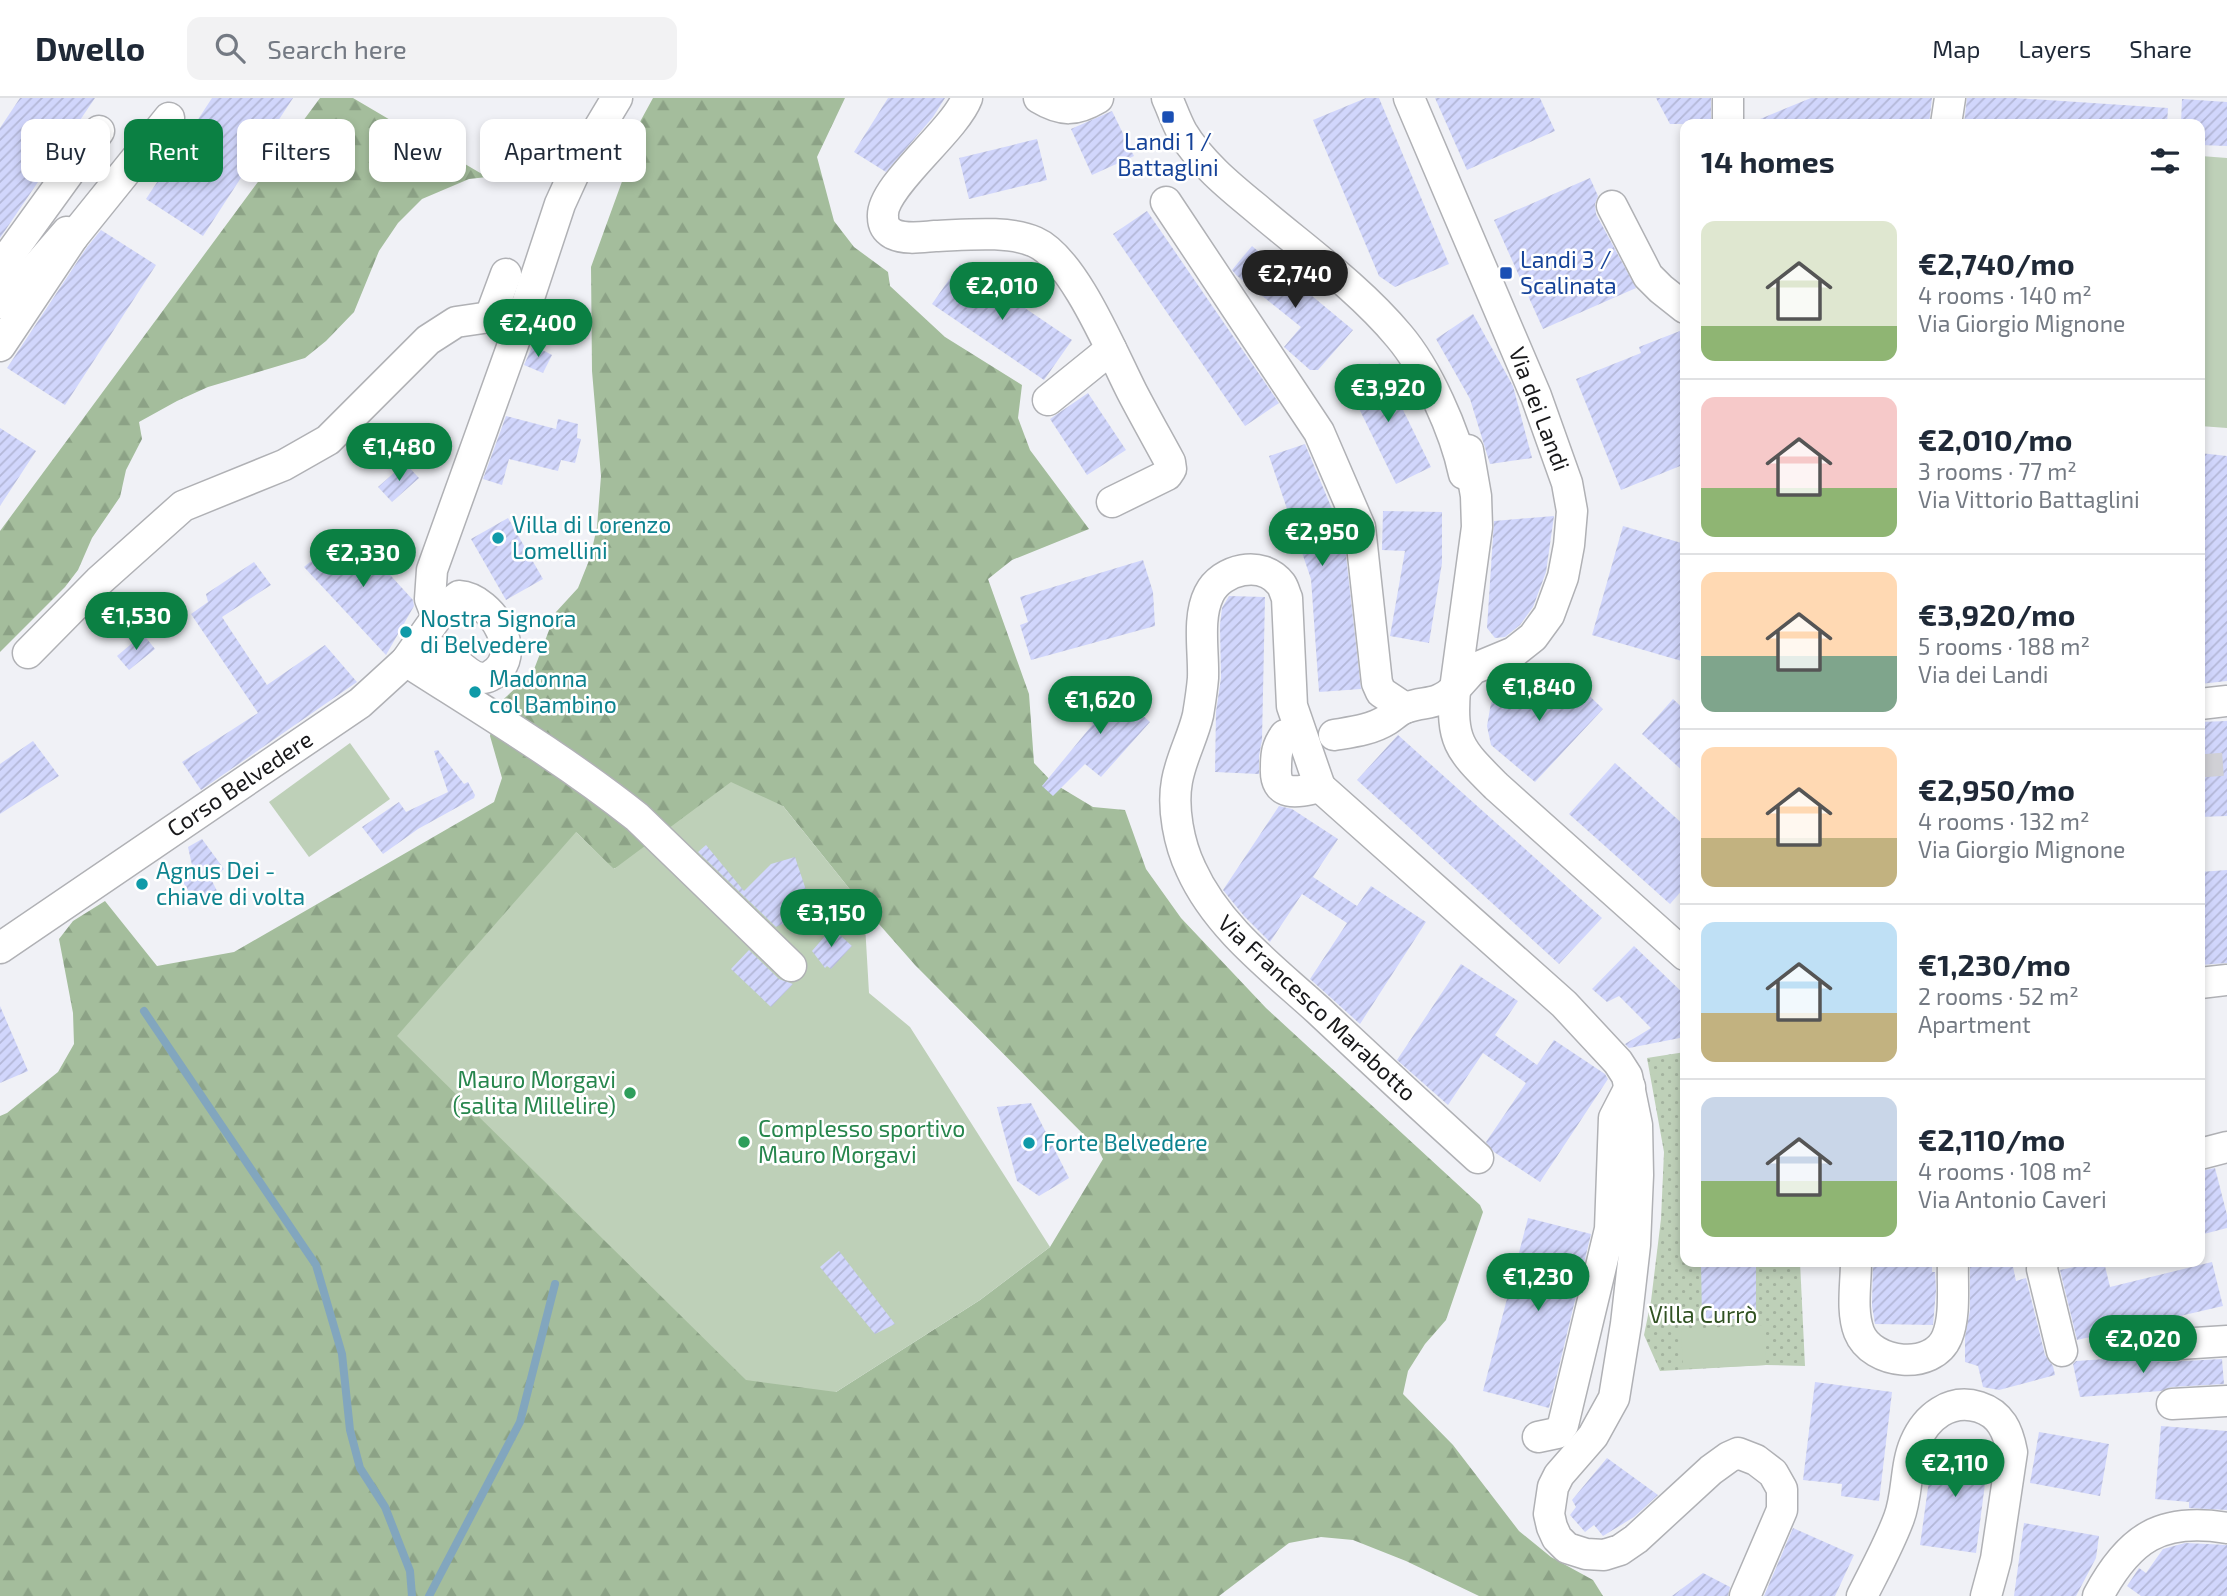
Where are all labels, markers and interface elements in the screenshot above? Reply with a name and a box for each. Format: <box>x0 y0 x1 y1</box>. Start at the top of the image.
search box <box>187 17 677 80</box>
text: Dwello <box>35 28 145 68</box>
icon: search <box>211 29 249 67</box>
text: Search here <box>267 33 407 64</box>
text: Map <box>1932 34 1980 63</box>
text: Layers <box>2018 34 2091 63</box>
text: Share <box>2129 34 2192 63</box>
marker: Landi 1 / Battaglini <box>1160 109 1176 125</box>
chip: Buy <box>21 119 110 182</box>
chip: Rent <box>124 119 223 182</box>
chip: Filters <box>237 119 355 182</box>
chip: New <box>369 119 466 182</box>
chip: Apartment <box>480 119 646 182</box>
place label: Landi 1 / Battaglini <box>1117 127 1219 181</box>
icon: filters <box>2146 142 2184 180</box>
text: 14 homes <box>1701 143 1835 179</box>
place label: Landi 3 / Scalinata <box>1520 245 1617 299</box>
text: €2,740/mo <box>1918 245 2075 281</box>
icon: home <box>1757 249 1841 333</box>
pin: €2,740 <box>1238 250 1352 310</box>
text: €2,740 <box>1258 259 1332 287</box>
pin: €2,010 <box>945 262 1059 322</box>
marker: Landi 3 / Scalinata <box>1498 265 1514 281</box>
text: €2,010 <box>966 271 1038 299</box>
text: 4 rooms · 140 m² <box>1918 281 2092 309</box>
pin: €2,400 <box>481 300 595 359</box>
text: €2,400 <box>499 308 577 336</box>
text: Via Giorgio Mignone <box>1918 309 2125 337</box>
street label: Via dei Landi <box>1503 343 1576 475</box>
pin: €3,920 <box>1331 364 1445 424</box>
text: €3,920 <box>1351 373 1425 401</box>
text: €2,010/mo <box>1918 421 2073 457</box>
pin: €1,480 <box>342 424 456 483</box>
icon: home <box>1757 425 1841 509</box>
text: €1,480 <box>362 432 436 460</box>
text: 3 rooms · 77 m² <box>1918 457 2077 485</box>
text: Via Vittorio Battaglini <box>1918 485 2140 513</box>
pin: €2,950 <box>1265 508 1379 568</box>
place label: Villa di Lorenzo Lomellini <box>512 510 671 564</box>
text: €2,950 <box>1285 517 1359 545</box>
pin: €2,330 <box>306 530 420 589</box>
marker: Villa di Lorenzo Lomellini <box>490 530 506 546</box>
text: €2,330 <box>326 538 400 566</box>
pin: €1,530 <box>79 592 193 652</box>
text: €3,920/mo <box>1918 596 2075 632</box>
icon: home <box>1757 600 1841 684</box>
text: €1,530 <box>101 601 171 629</box>
place label: Nostra Signora di Belvedere <box>420 604 576 658</box>
marker: Nostra Signora di Belvedere <box>398 624 414 640</box>
text: 5 rooms · 188 m² <box>1918 632 2090 660</box>
text: Via dei Landi <box>1918 660 2049 688</box>
place label: Madonna col Bambino <box>489 664 617 718</box>
pin: €1,840 <box>1482 664 1596 723</box>
text: €1,840 <box>1502 672 1576 700</box>
pin: €1,620 <box>1043 676 1157 736</box>
marker: Madonna col Bambino <box>467 684 483 700</box>
text: €1,620 <box>1064 685 1136 713</box>
street label: Corso Belvedere <box>161 724 317 842</box>
text: €2,950/mo <box>1918 771 2075 807</box>
icon: home <box>1757 775 1841 859</box>
text: 4 rooms · 132 m² <box>1918 807 2090 835</box>
text: Via Giorgio Mignone <box>1918 835 2125 863</box>
place label: Agnus Dei - chiave di volta <box>156 856 305 910</box>
marker: Agnus Dei - chiave di volta <box>134 876 150 892</box>
pin: €3,150 <box>774 890 888 949</box>
text: €3,150 <box>796 898 866 926</box>
street label: Via Francesco Marabotto <box>1213 908 1422 1106</box>
text: €1,230/mo <box>1918 946 2071 982</box>
icon: home <box>1757 950 1841 1034</box>
text: 2 rooms · 52 m² <box>1918 982 2079 1010</box>
text: Apartment <box>1918 1010 2031 1038</box>
place label: Mauro Morgavi (salita Millelire) <box>453 1065 616 1119</box>
marker: Mauro Morgavi (salita Millelire) <box>622 1085 638 1101</box>
place label: Complesso sportivo Mauro Morgavi <box>758 1114 965 1168</box>
text: €2,110/mo <box>1918 1121 2065 1157</box>
icon: home <box>1757 1125 1841 1209</box>
place label: Forte Belvedere <box>1043 1128 1208 1156</box>
marker: Complesso sportivo Mauro Morgavi <box>736 1134 752 1150</box>
marker: Forte Belvedere <box>1021 1135 1037 1151</box>
text: 4 rooms · 108 m² <box>1918 1157 2092 1185</box>
text: Via Antonio Caveri <box>1918 1185 2107 1213</box>
pin: €1,230 <box>1481 1254 1595 1313</box>
text: €1,230 <box>1502 1262 1574 1290</box>
park label: Villa Currò <box>1649 1300 1757 1328</box>
pin: €2,020 <box>2086 1316 2200 1375</box>
text: €2,020 <box>2105 1324 2181 1352</box>
pin: €2,110 <box>1898 1440 2012 1499</box>
text: €2,110 <box>1921 1448 1989 1476</box>

